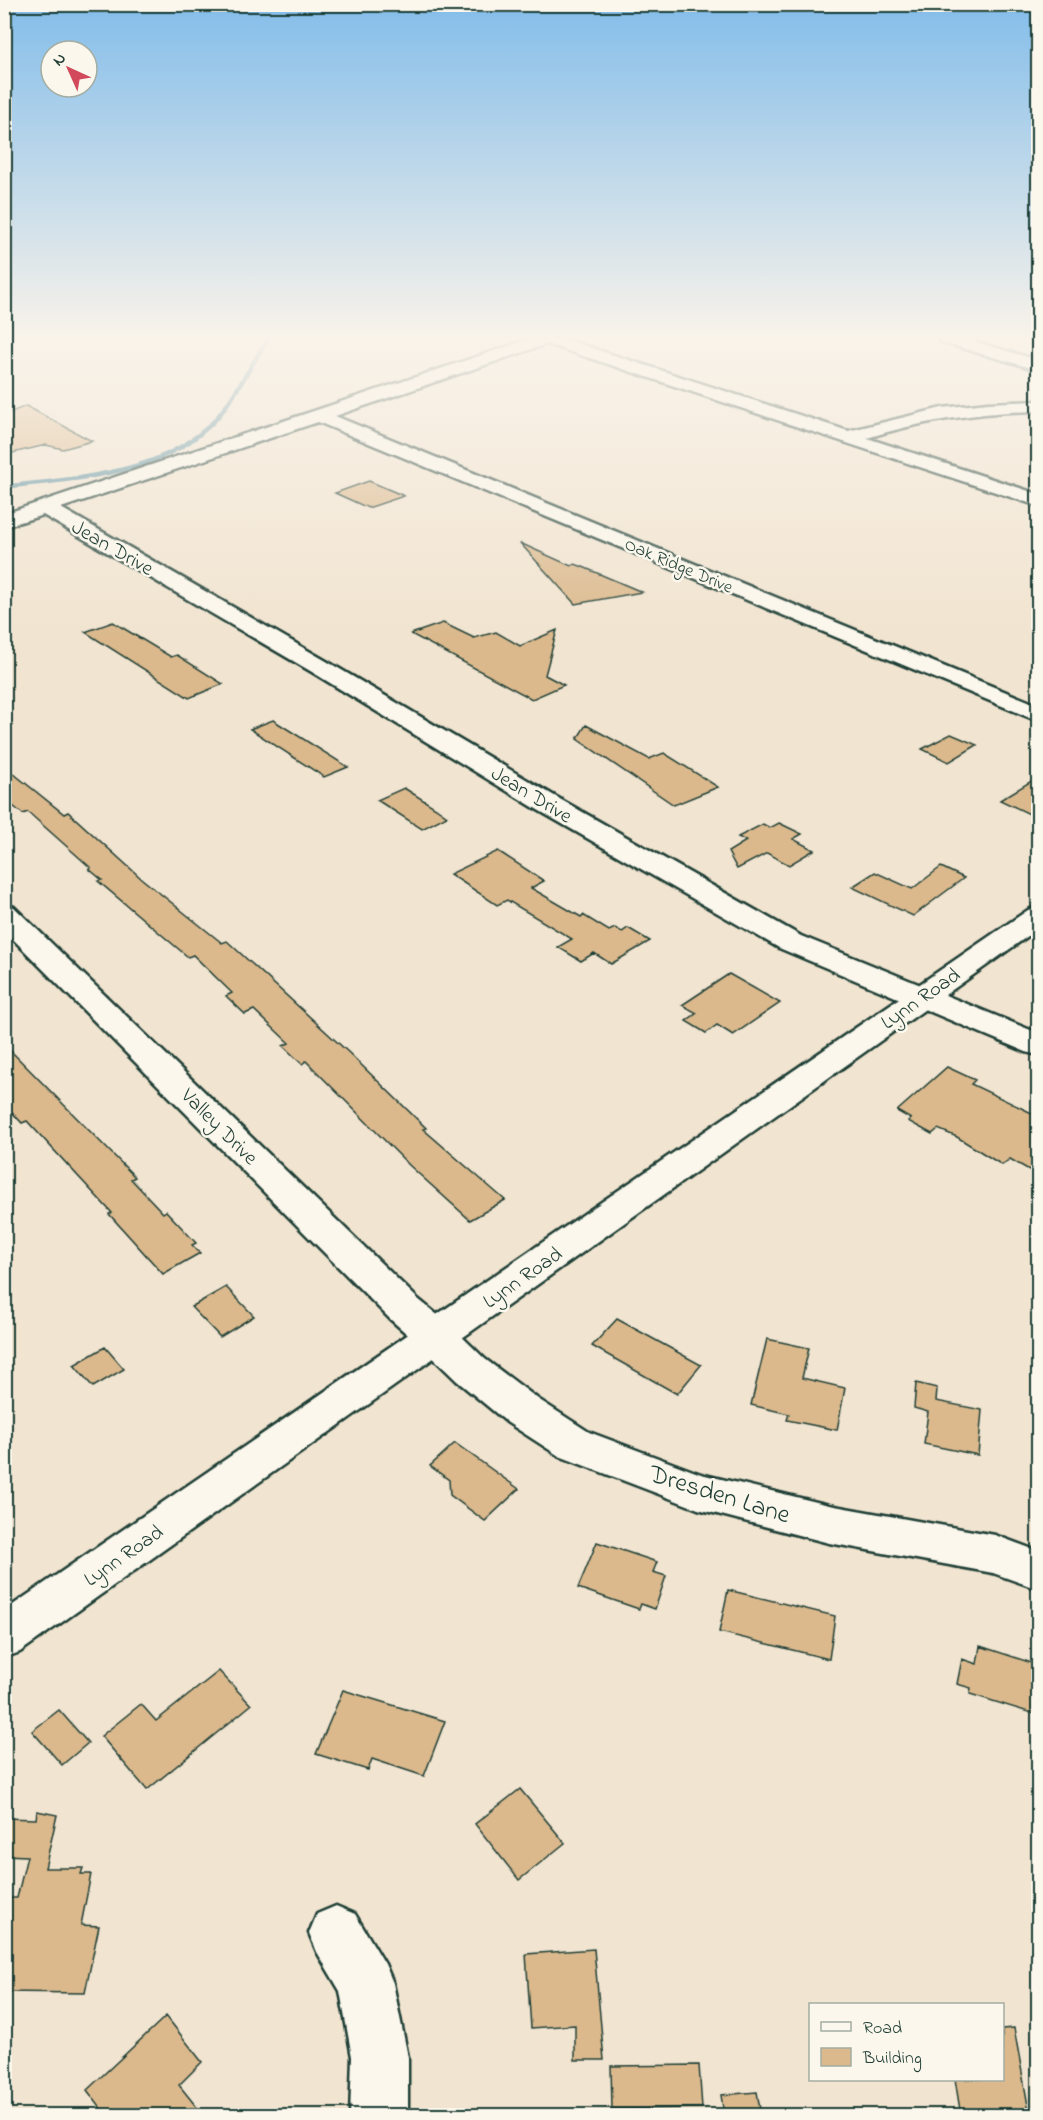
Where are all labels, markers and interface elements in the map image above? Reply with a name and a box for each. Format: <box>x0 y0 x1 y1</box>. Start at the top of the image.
north arrow <box>39 39 99 99</box>
text: N <box>47 47 72 72</box>
street label: Jean Drive <box>65 513 159 585</box>
street label: Oak Ridge Drive <box>620 532 737 603</box>
street label: Jean Drive <box>484 760 578 832</box>
street label: Lynn Road <box>875 961 968 1040</box>
street label: Valley Drive <box>171 1081 264 1175</box>
street label: Lynn Road <box>477 1240 570 1319</box>
street label: Dresden Lane <box>643 1456 795 1535</box>
street label: Lynn Road <box>78 1518 171 1597</box>
legend <box>809 2003 1004 2081</box>
text: Road <box>863 2016 902 2042</box>
text: Building <box>862 2046 922 2073</box>

